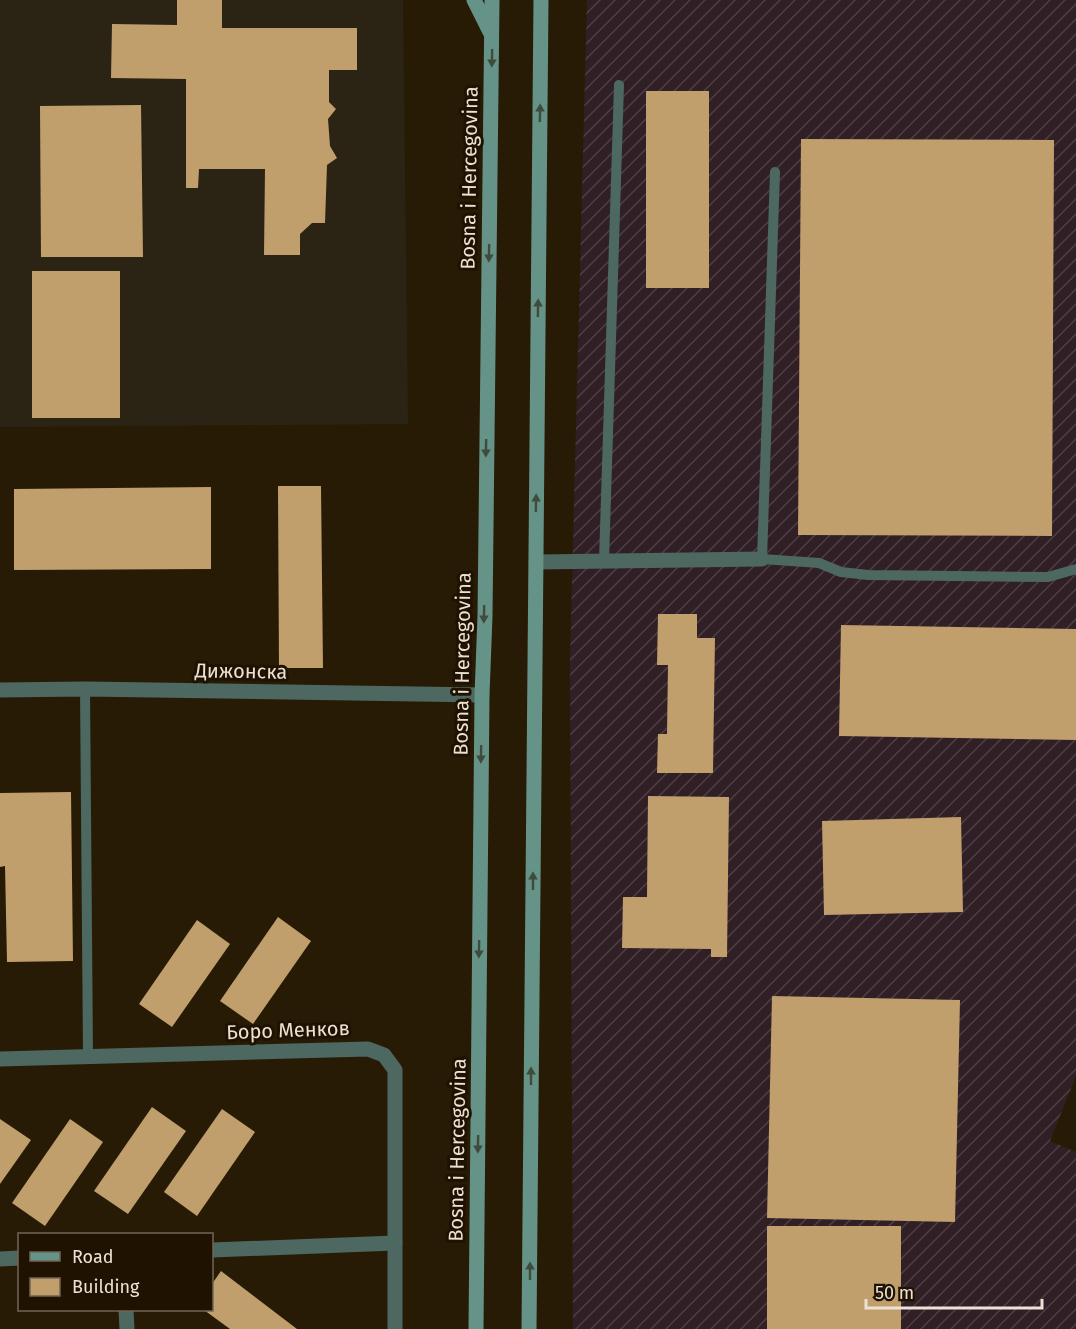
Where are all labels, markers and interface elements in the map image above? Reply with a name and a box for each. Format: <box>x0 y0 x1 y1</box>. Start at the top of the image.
one-way arrow <box>487 49 496 68</box>
street label: Bosna i Hercegovina <box>455 86 483 270</box>
one-way arrow <box>535 104 545 123</box>
one-way arrow <box>484 244 494 263</box>
one-way arrow <box>533 299 543 318</box>
one-way arrow <box>481 439 491 458</box>
one-way arrow <box>531 494 541 513</box>
street label: Bosna i Hercegovina <box>448 572 476 756</box>
one-way arrow <box>480 605 489 624</box>
street label: Дижонска <box>194 658 287 684</box>
one-way arrow <box>476 744 486 763</box>
one-way arrow <box>528 871 538 890</box>
one-way arrow <box>475 939 484 958</box>
street label: Боро Менков <box>226 1016 350 1044</box>
street label: Bosna i Hercegovina <box>443 1058 471 1242</box>
one-way arrow <box>526 1066 536 1085</box>
one-way arrow <box>473 1134 482 1153</box>
legend <box>18 1233 213 1311</box>
text: Road <box>72 1246 114 1268</box>
one-way arrow <box>525 1261 535 1280</box>
scale bar <box>866 1272 1042 1310</box>
text: Building <box>72 1276 140 1298</box>
text: 50 m <box>875 1282 914 1304</box>

